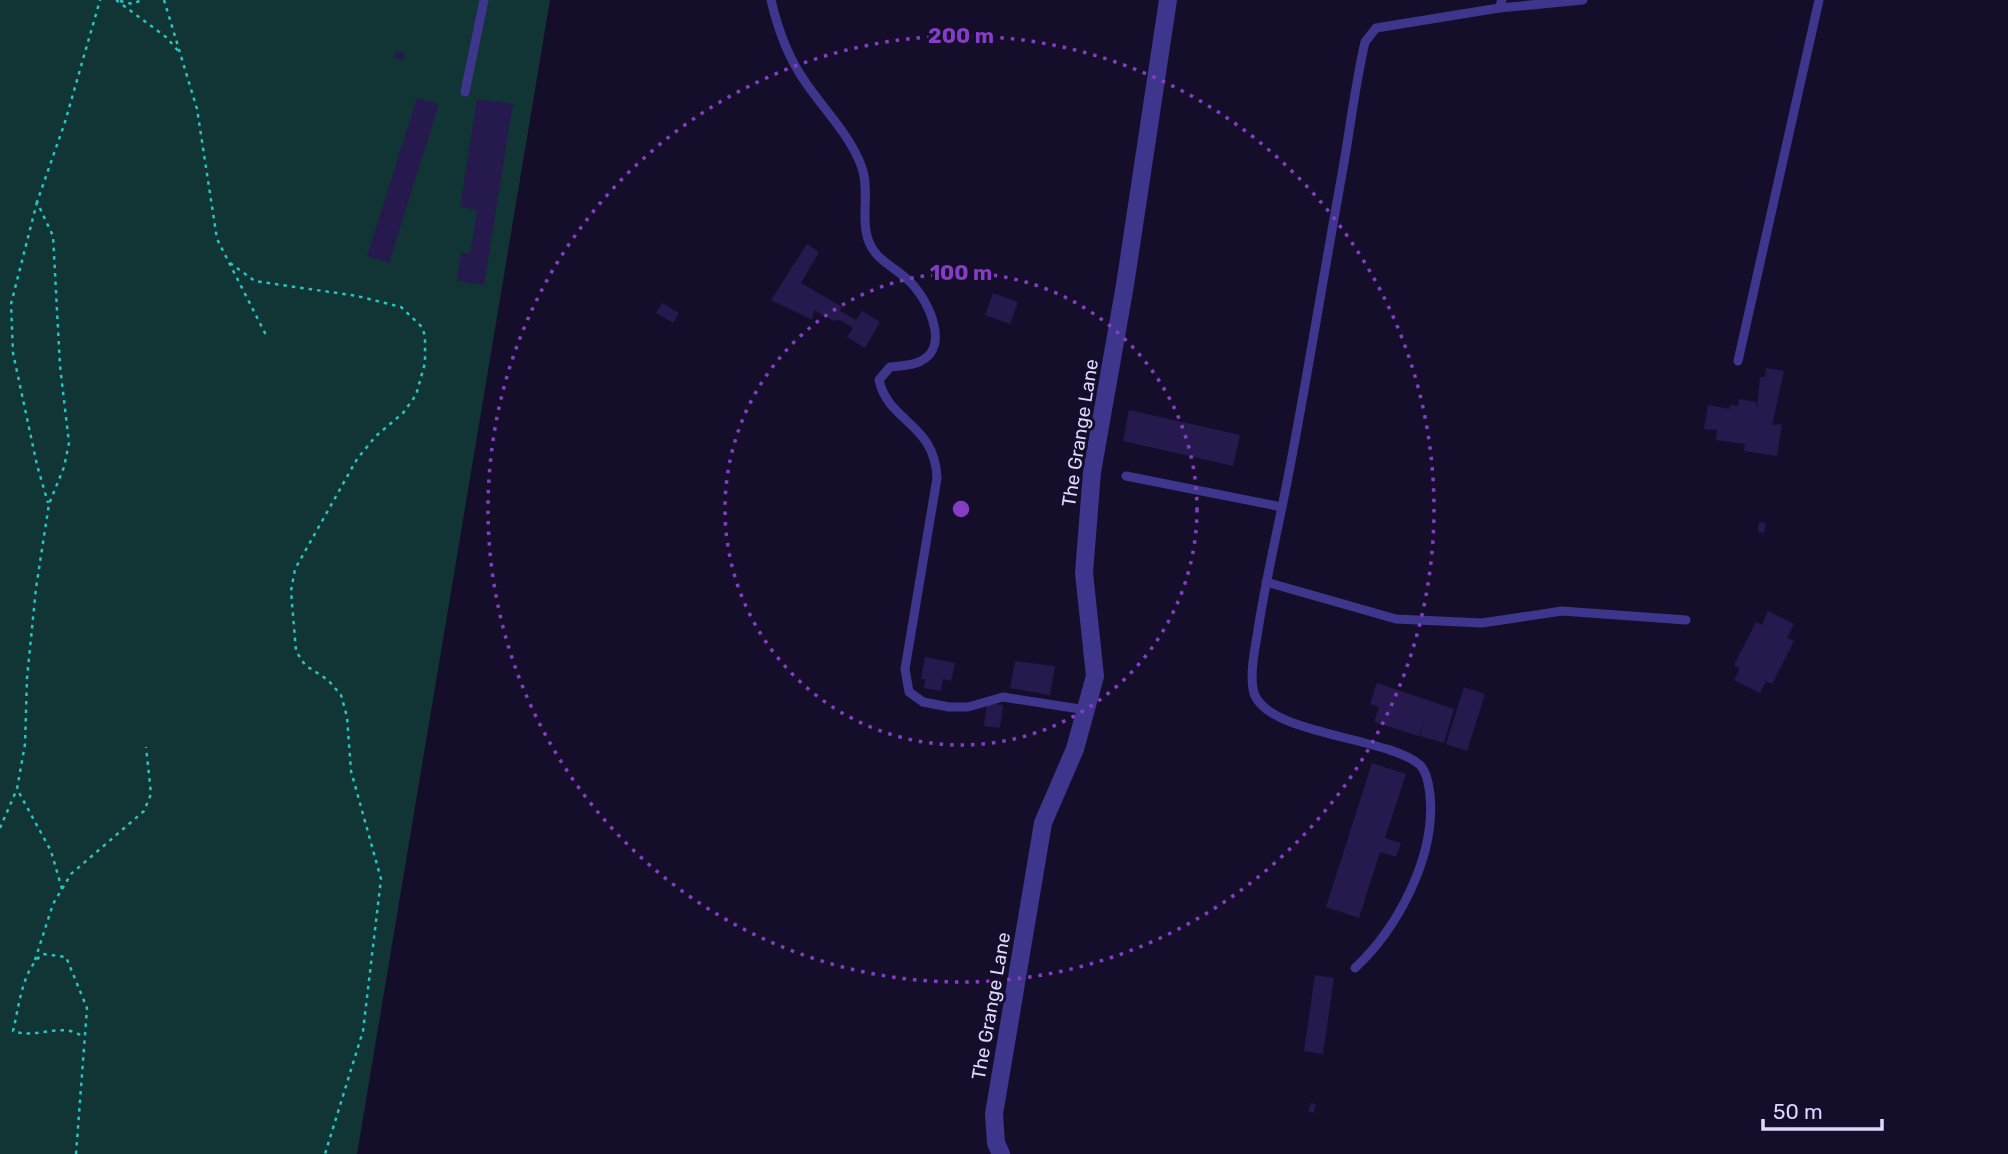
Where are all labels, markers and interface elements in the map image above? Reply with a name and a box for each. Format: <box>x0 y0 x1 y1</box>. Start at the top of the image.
text: 200 m <box>928 23 994 48</box>
text: 100 m <box>930 260 992 285</box>
street label: The Grange Lane <box>1057 357 1103 509</box>
centre of rings <box>949 497 973 521</box>
street label: The Grange Lane <box>967 930 1015 1082</box>
scale bar <box>1763 1088 1882 1132</box>
text: 50 m <box>1773 1099 1823 1124</box>

